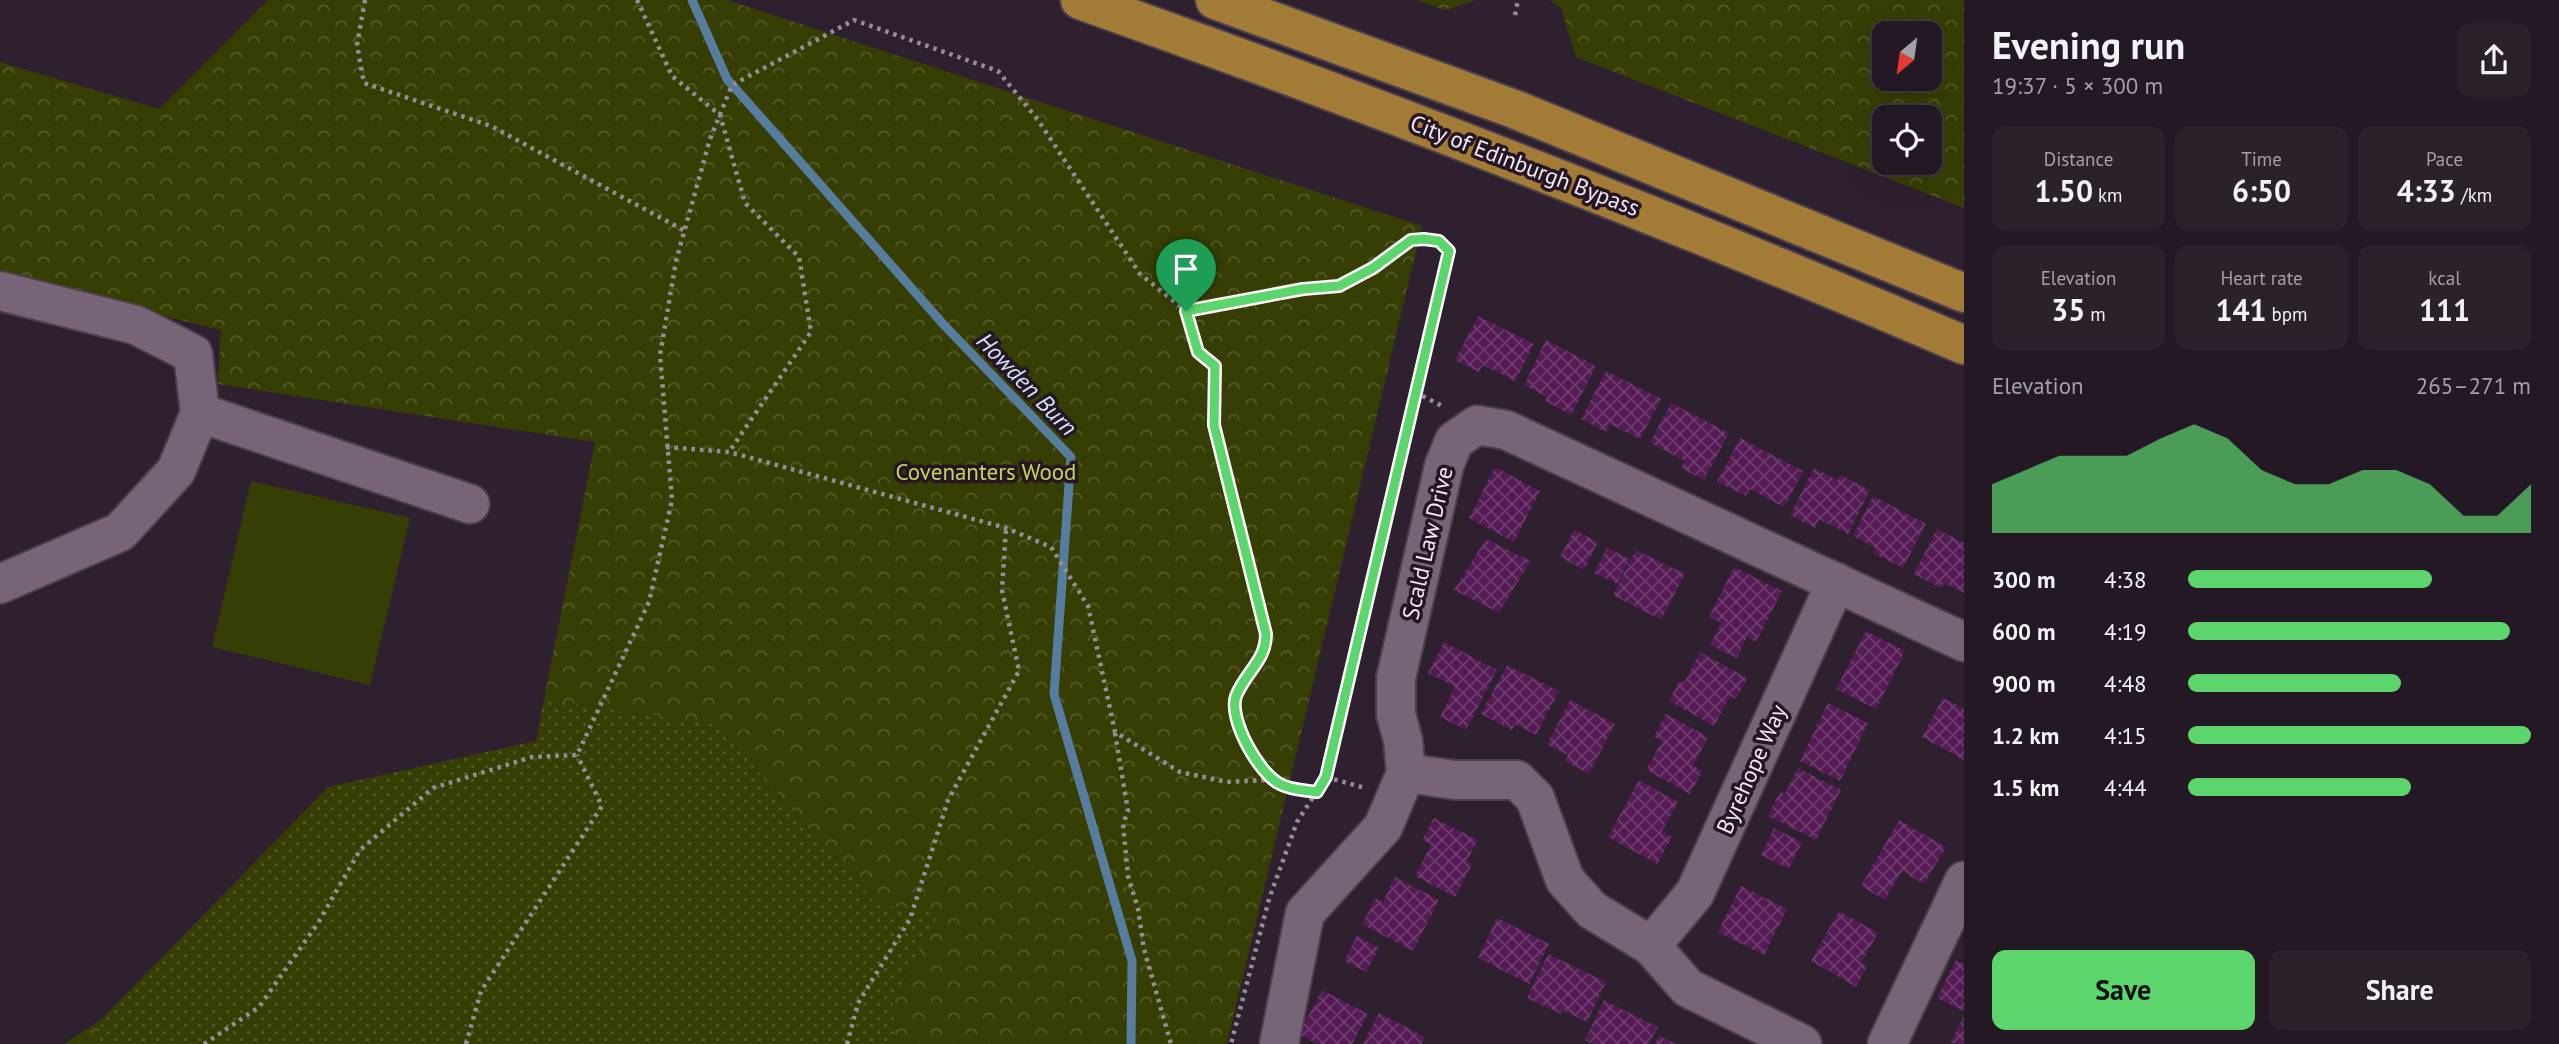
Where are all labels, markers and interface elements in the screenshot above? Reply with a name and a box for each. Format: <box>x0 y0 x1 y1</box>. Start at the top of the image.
text: Evening run <box>1992 20 2185 69</box>
north arrow <box>1872 21 1942 91</box>
map controls <box>1872 21 1942 175</box>
button: share <box>2457 23 2531 97</box>
text: 19:37 · 5 × 300 m <box>1992 71 2163 100</box>
button: locate <box>1872 105 1942 175</box>
street label: City of Edinburgh Bypass <box>1406 108 1644 222</box>
text: Distance <box>2044 147 2113 171</box>
text: Time <box>2241 147 2282 171</box>
text: Pace <box>2426 147 2463 171</box>
text: 1.50 <box>2034 171 2093 210</box>
text: 6:50 <box>2232 171 2291 210</box>
text: 4:33 <box>2397 171 2456 210</box>
text: km <box>2093 183 2123 207</box>
text: /km <box>2456 183 2492 207</box>
pin <box>1156 239 1216 311</box>
icon: arrive <box>1167 250 1205 288</box>
text: Elevation <box>2041 266 2116 290</box>
text: Heart rate <box>2220 266 2303 290</box>
text: kcal <box>2428 266 2461 290</box>
text: 35 <box>2051 290 2085 329</box>
text: 141 <box>2215 290 2266 329</box>
text: 111 <box>2419 290 2470 329</box>
text: m <box>2085 302 2106 326</box>
text: bpm <box>2266 302 2308 326</box>
water label: Howden Burn <box>970 326 1084 442</box>
text: Elevation <box>1992 371 2084 400</box>
text: 265–271 m <box>2416 371 2531 400</box>
park label: Covenanters Wood <box>895 457 1077 486</box>
street label: Scald Law Drive <box>1395 464 1459 622</box>
text: 300 m <box>1992 565 2055 594</box>
text: 4:38 <box>2104 565 2147 594</box>
text: 600 m <box>1992 617 2055 646</box>
text: 4:19 <box>2104 617 2147 646</box>
text: 900 m <box>1992 669 2055 698</box>
text: 4:48 <box>2104 669 2147 698</box>
street label: Byrehope Way <box>1710 700 1793 838</box>
text: 1.2 km <box>1992 721 2059 750</box>
text: 4:15 <box>2104 721 2147 750</box>
text: 1.5 km <box>1992 773 2059 802</box>
text: 4:44 <box>2104 773 2147 802</box>
button: Save <box>1992 950 2255 1030</box>
button: Share <box>2269 950 2531 1030</box>

